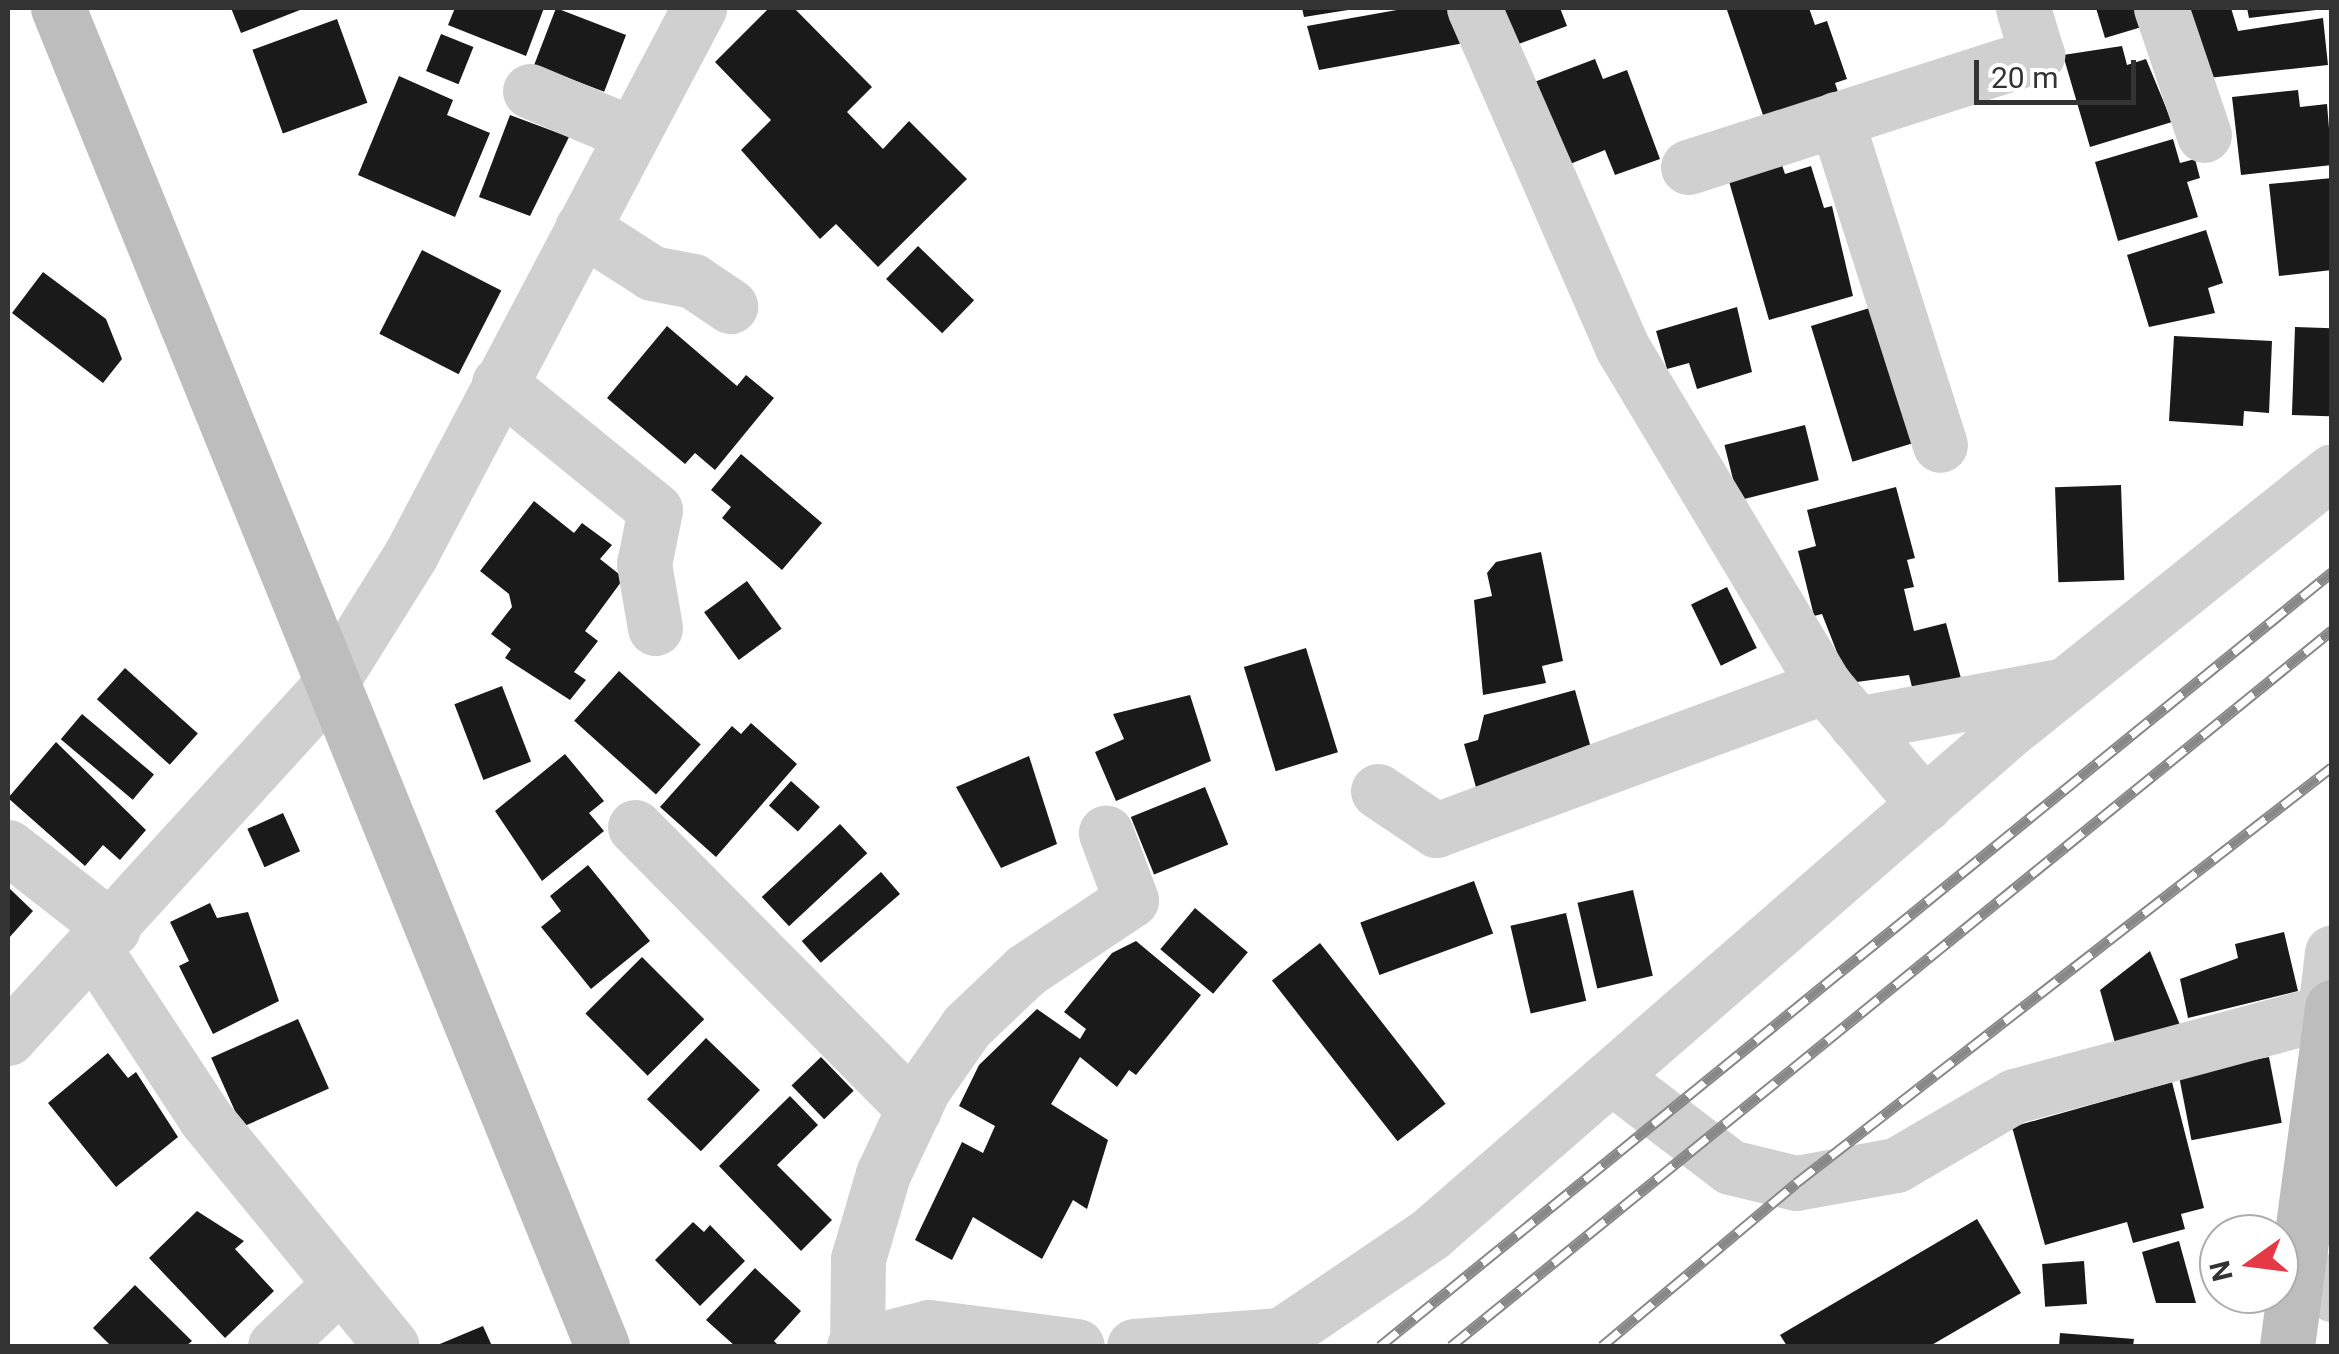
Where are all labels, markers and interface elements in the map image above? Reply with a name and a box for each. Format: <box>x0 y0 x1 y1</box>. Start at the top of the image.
scale bar <box>1979 40 2142 102</box>
text: 20 m <box>1991 60 2058 95</box>
north arrow <box>2199 1214 2299 1314</box>
text: N <box>2203 1257 2240 1284</box>

